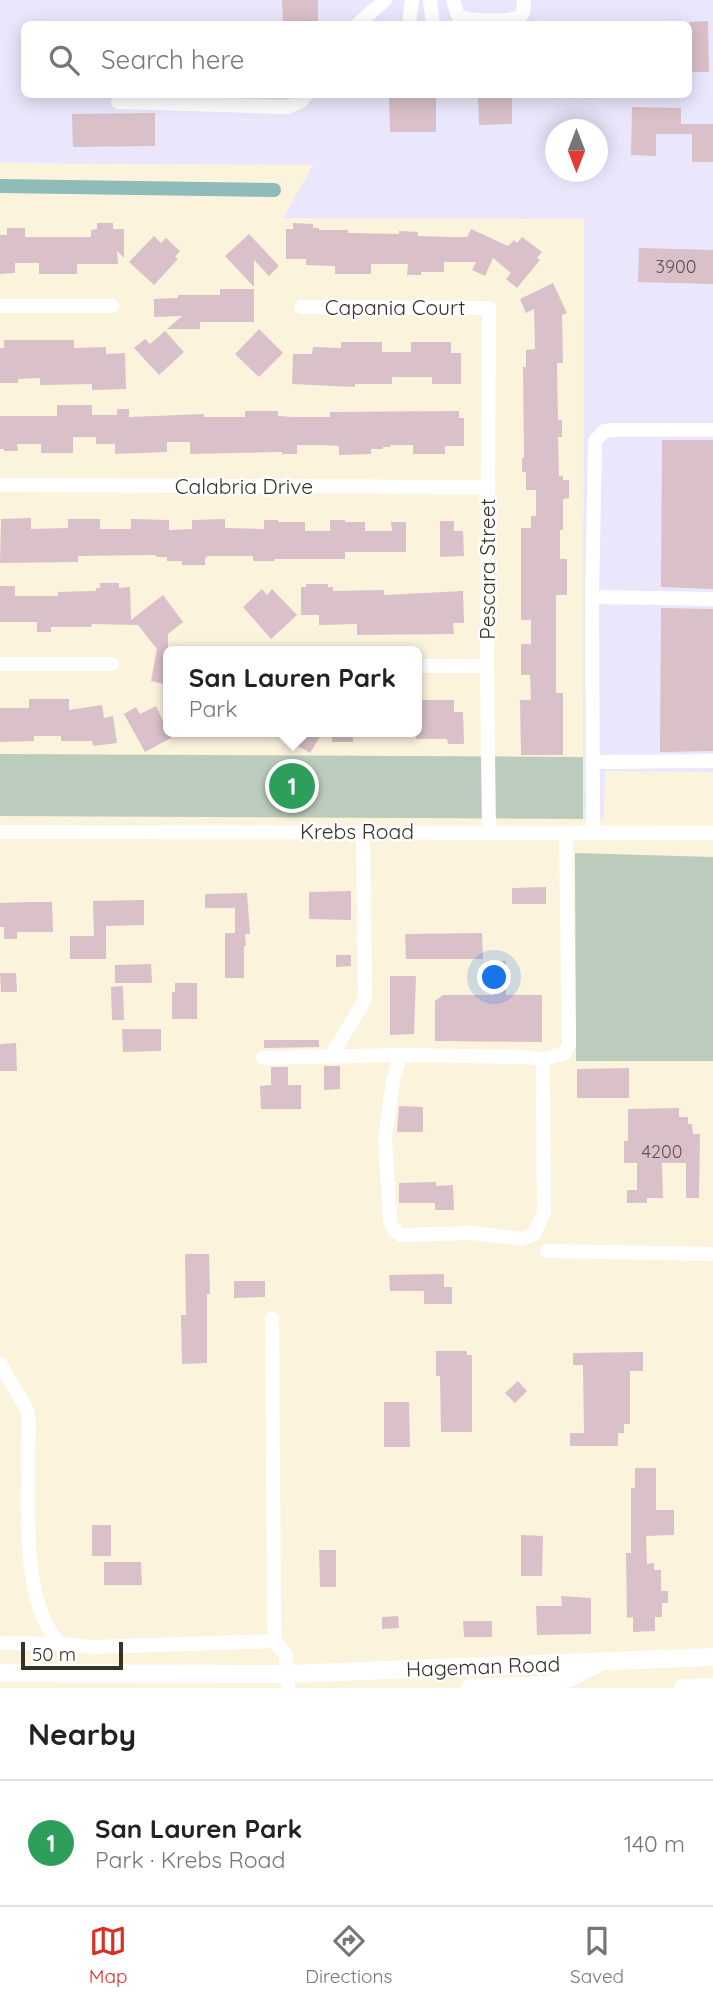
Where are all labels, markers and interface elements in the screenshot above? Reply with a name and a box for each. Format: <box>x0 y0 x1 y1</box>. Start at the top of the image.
search box <box>21 21 692 98</box>
icon: search <box>45 41 83 79</box>
text: Search here <box>101 43 245 76</box>
north arrow <box>545 119 608 182</box>
house number: 3900 <box>656 255 696 278</box>
street label: Capania Court <box>325 294 465 320</box>
street label: Calabria Drive <box>175 473 313 499</box>
street label: Pescara Street <box>474 498 500 640</box>
popup <box>163 646 422 737</box>
text: San Lauren Park <box>189 661 396 694</box>
text: Park <box>189 694 238 723</box>
pin: 1 <box>269 760 315 812</box>
street label: Krebs Road <box>300 818 414 844</box>
your location <box>477 960 511 994</box>
house number: 4200 <box>642 1140 682 1163</box>
scale bar <box>21 1639 122 1671</box>
text: 50 m <box>32 1642 76 1666</box>
street label: Hageman Road <box>405 1650 561 1682</box>
text: Nearby <box>28 1715 136 1753</box>
text: San Lauren Park <box>95 1812 302 1845</box>
text: 1 <box>47 1829 55 1858</box>
text: 140 m <box>624 1829 685 1858</box>
text: Park · Krebs Road <box>95 1845 286 1874</box>
tab: Map <box>89 1922 128 1988</box>
tab: Directions <box>305 1922 392 1988</box>
tab: Saved <box>570 1922 624 1988</box>

